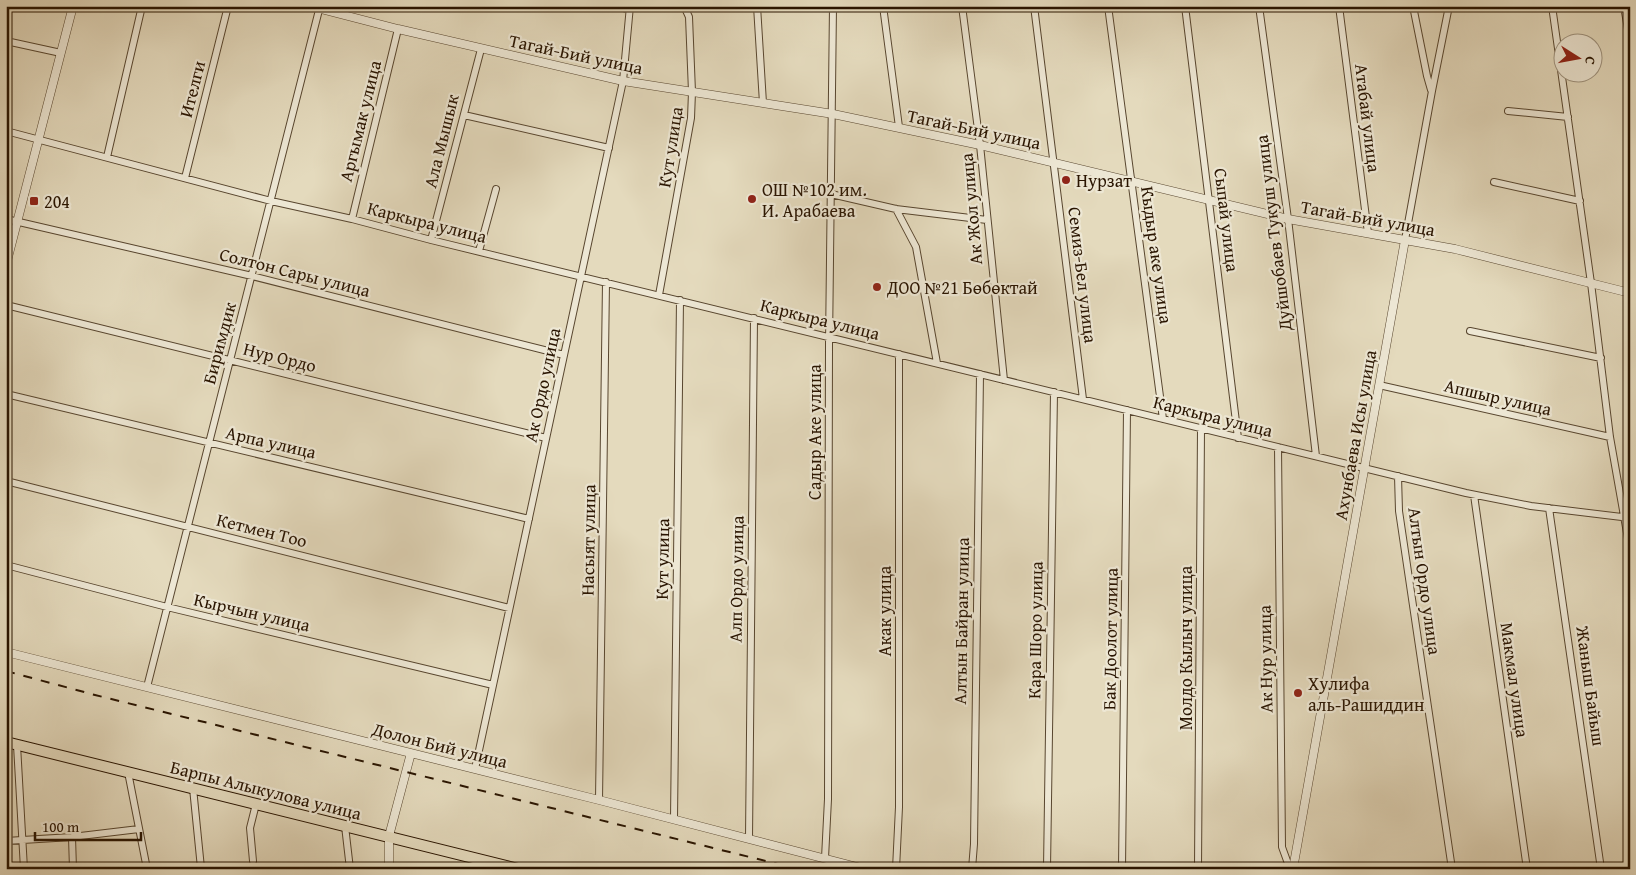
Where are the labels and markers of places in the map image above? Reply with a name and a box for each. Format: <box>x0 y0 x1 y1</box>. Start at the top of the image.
place label: Нурзат <box>1076 167 1132 194</box>
marker: Нурзат <box>1060 174 1072 186</box>
place label: ОШ №102 им. И. Арабаева <box>762 176 867 224</box>
place label: 204 <box>44 188 70 215</box>
marker: ОШ №102 им. И. Арабаева <box>746 193 758 205</box>
marker: 204 <box>28 195 40 207</box>
place label: ДОО №21 Бөбөктай <box>886 274 1038 301</box>
marker: ДОО №21 Бөбөктай <box>871 281 883 293</box>
place label: Хулифа аль-Рашиддин <box>1308 670 1424 718</box>
marker: Хулифа аль-Рашиддин <box>1292 687 1304 699</box>

